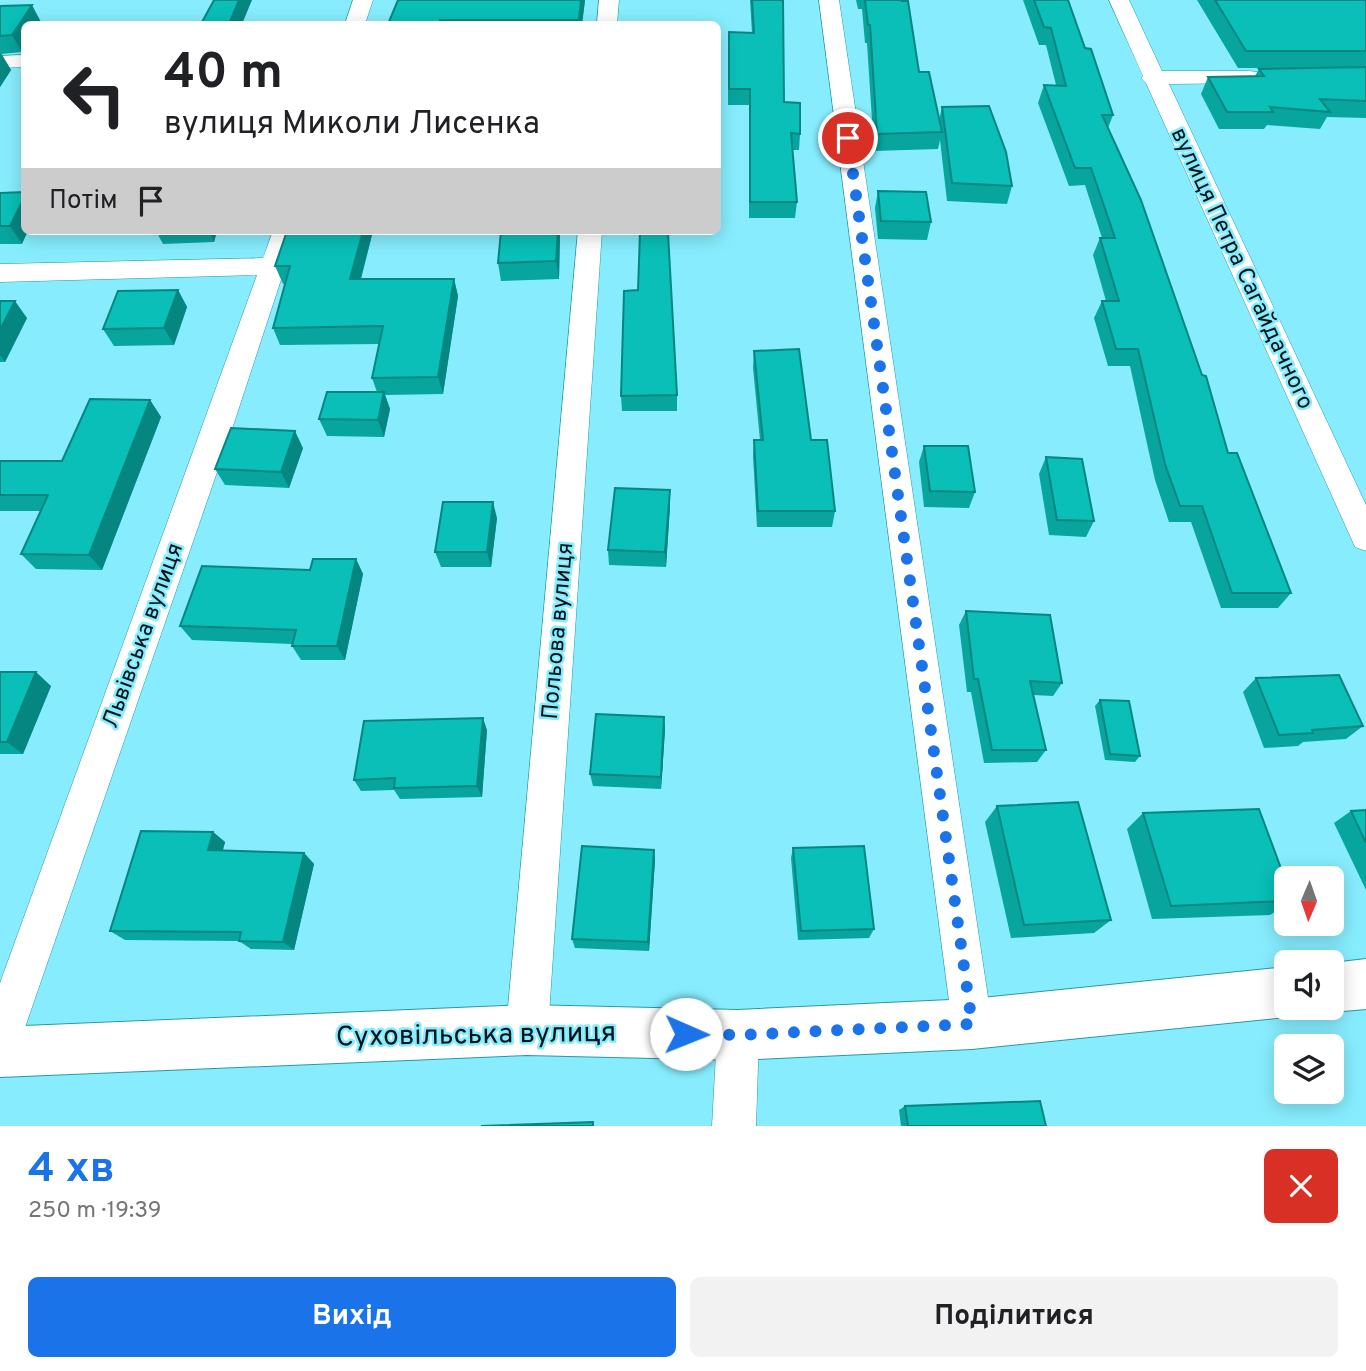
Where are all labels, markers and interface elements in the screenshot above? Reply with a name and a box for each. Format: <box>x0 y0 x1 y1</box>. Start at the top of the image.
text: 40 m <box>164 44 283 106</box>
icon: left <box>49 49 140 140</box>
text: вулиця Миколи Лисенка <box>164 105 540 145</box>
pin <box>818 108 878 168</box>
icon: arrive <box>829 119 867 157</box>
street label: вулиця Петра Сагайдачного <box>1163 123 1319 415</box>
icon: arrive <box>132 182 170 220</box>
text: Потім <box>49 185 118 218</box>
street label: Львівська вулиця <box>97 540 191 732</box>
street label: Польова вулиця <box>537 541 581 721</box>
north arrow <box>1274 866 1344 936</box>
map controls <box>1274 866 1344 1104</box>
button: sound <box>1274 950 1344 1020</box>
position arrow <box>649 997 723 1071</box>
street label: Суховільська вулиця <box>336 1016 616 1056</box>
button: layers <box>1274 1034 1344 1104</box>
text: 4 хв <box>28 1144 115 1197</box>
button: close <box>1264 1149 1338 1223</box>
text: 250 m · 19:39 <box>28 1197 161 1226</box>
button: Вихід <box>28 1277 676 1357</box>
button: Поділитися <box>690 1277 1338 1357</box>

